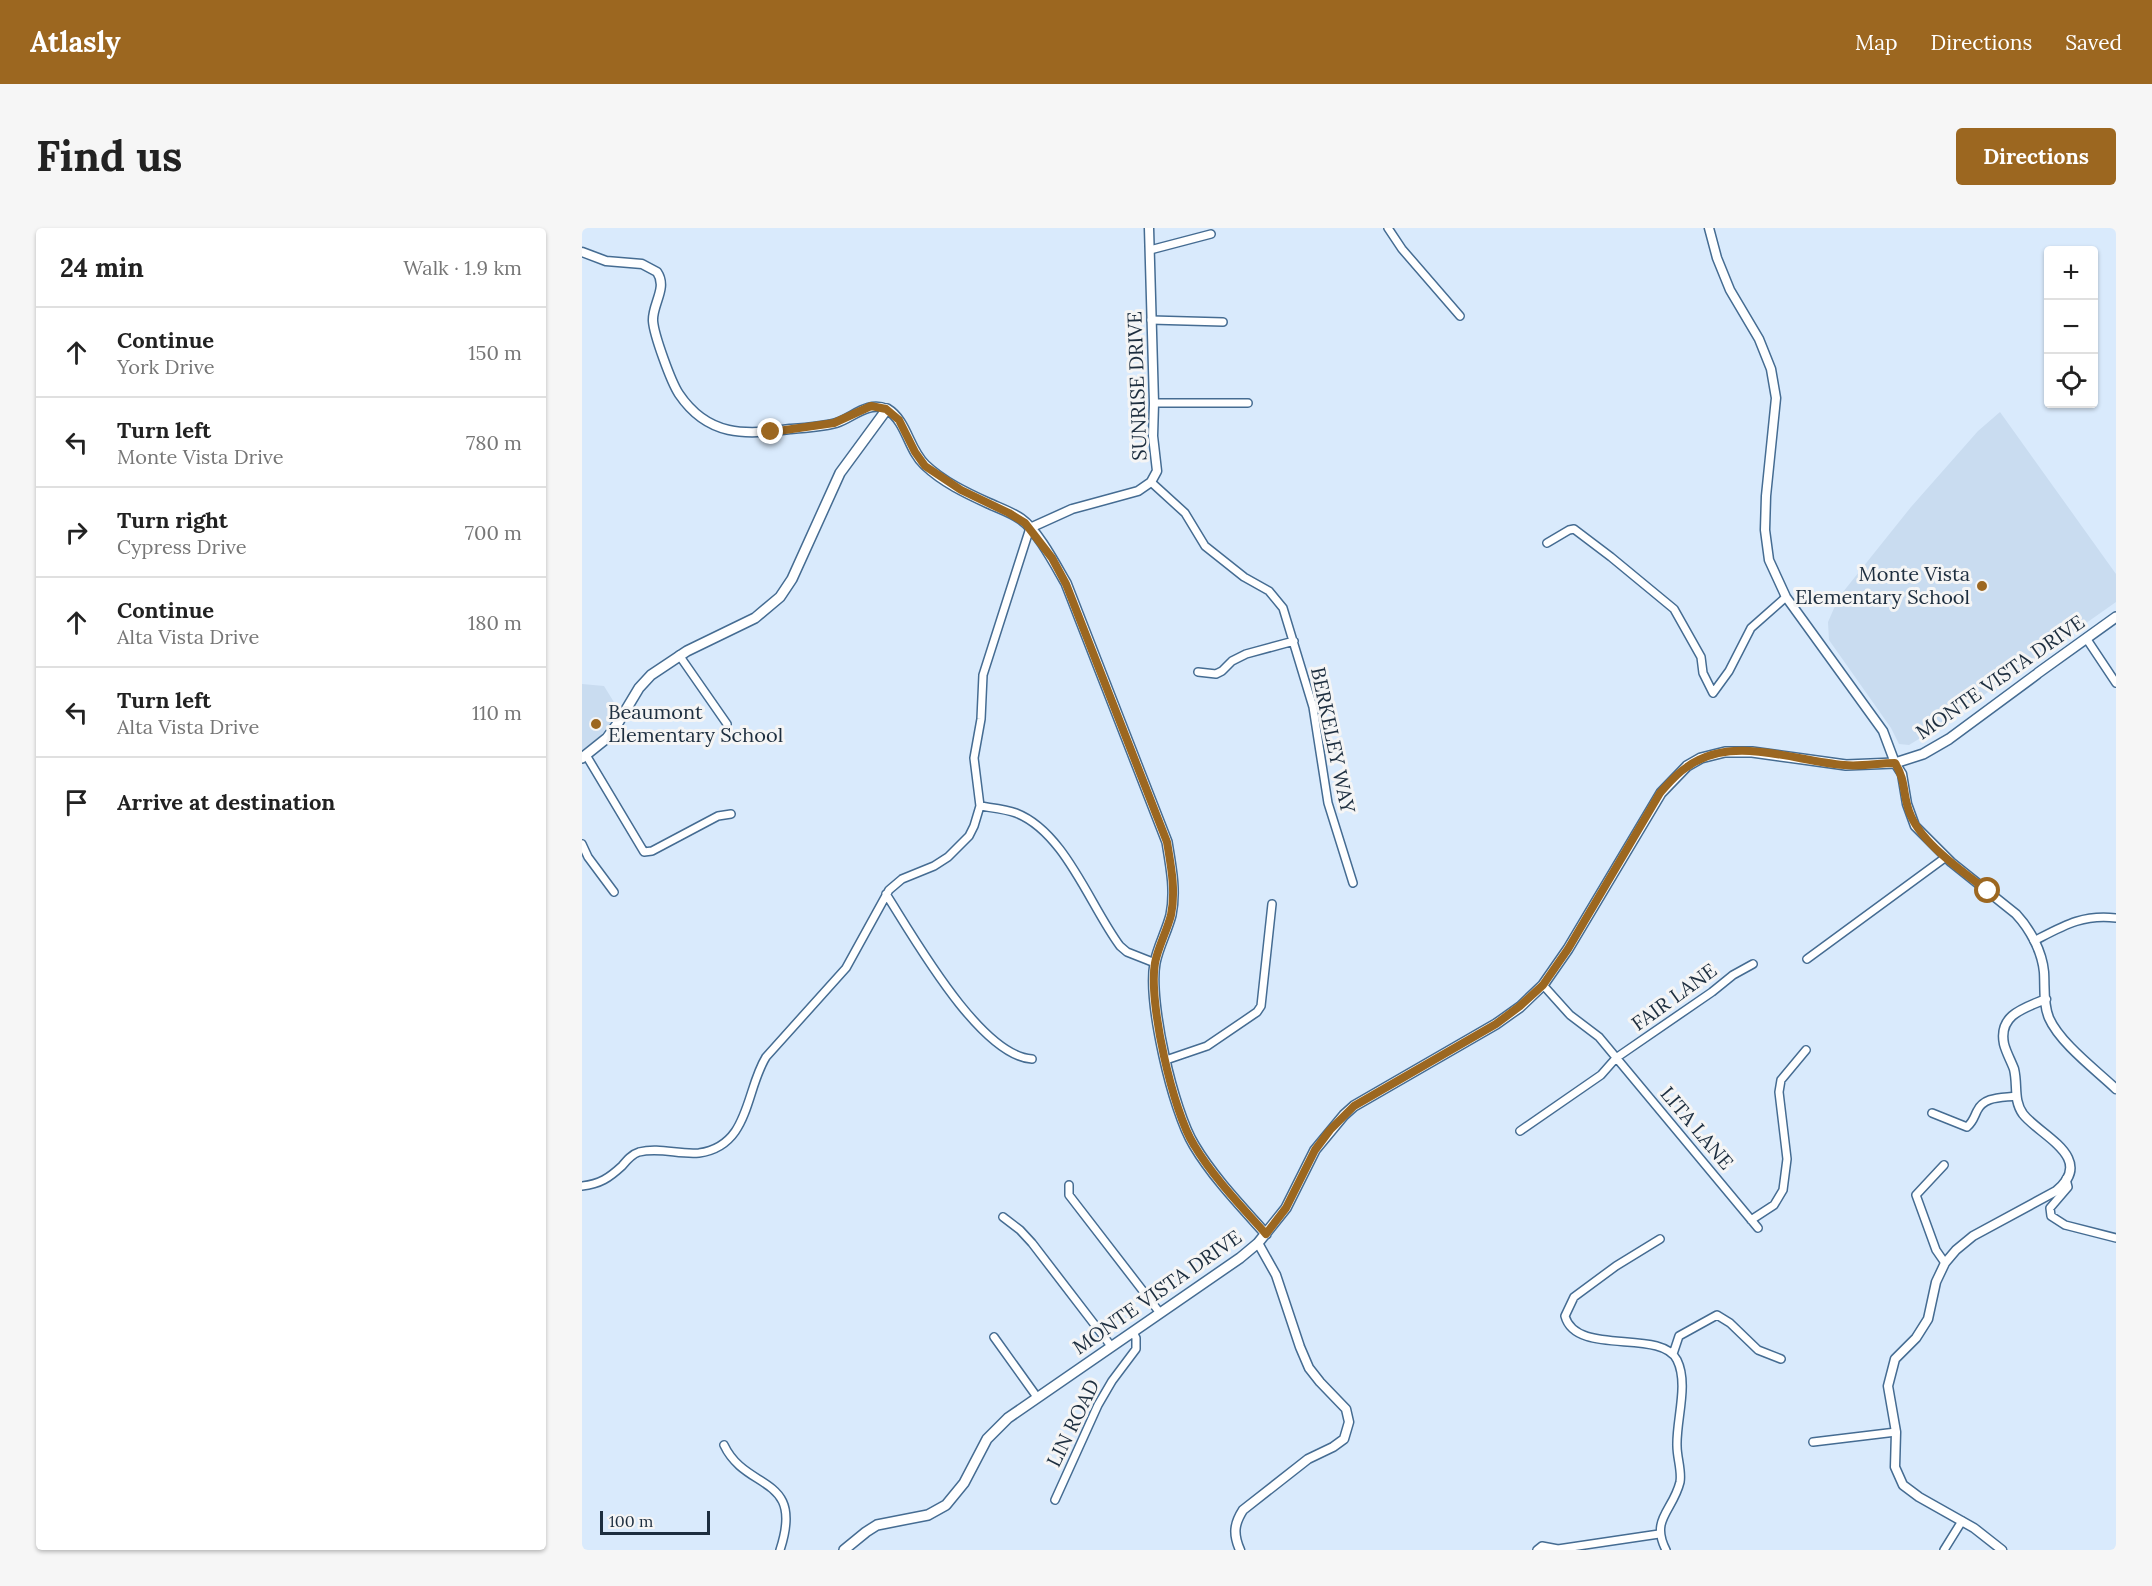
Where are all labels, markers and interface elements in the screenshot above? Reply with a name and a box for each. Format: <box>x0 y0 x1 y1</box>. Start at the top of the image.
text: Atlasly <box>30 24 121 60</box>
text: Map <box>1855 29 1898 56</box>
text: Directions <box>1931 29 2032 56</box>
text: Saved <box>2065 29 2122 56</box>
button: Directions <box>1956 128 2116 185</box>
text: Find us <box>36 129 182 183</box>
map controls <box>2044 246 2098 408</box>
button: + <box>2044 246 2098 300</box>
text: 24 min <box>60 251 144 284</box>
text: Walk · 1.9 km <box>403 255 522 280</box>
button: − <box>2044 300 2098 354</box>
street label: SUNRISE DRIVE <box>1121 311 1152 461</box>
text: Continue <box>117 326 214 354</box>
icon: ahead <box>60 336 93 369</box>
text: 150 m <box>468 340 522 365</box>
text: York Drive <box>117 354 215 379</box>
button: locate <box>2044 354 2098 408</box>
text: Turn left <box>117 416 211 444</box>
route end <box>757 418 783 444</box>
icon: left <box>60 426 93 459</box>
text: 780 m <box>466 430 522 455</box>
text: Monte Vista Drive <box>117 444 284 469</box>
text: Turn right <box>117 506 228 534</box>
icon: right <box>60 516 93 549</box>
text: 700 m <box>465 520 522 545</box>
text: Cypress Drive <box>117 534 247 559</box>
place label: Monte Vista Elementary School <box>1795 561 1970 609</box>
marker: Monte Vista Elementary School <box>1975 579 1989 593</box>
text: Continue <box>117 596 214 624</box>
icon: ahead <box>60 606 93 639</box>
street label: MONTE VISTA DRIVE <box>1910 609 2089 744</box>
text: 180 m <box>468 610 522 635</box>
text: Alta Vista Drive <box>117 624 259 649</box>
street label: BERKELEY WAY <box>1306 665 1361 816</box>
text: Turn left <box>117 686 211 714</box>
icon: left <box>60 696 93 729</box>
place label: Beaumont Elementary School <box>608 699 783 747</box>
text: 110 m <box>472 700 522 725</box>
text: Alta Vista Drive <box>117 714 259 739</box>
marker: Beaumont Elementary School <box>589 717 603 731</box>
icon: arrive <box>60 786 93 819</box>
text: Arrive at destination <box>117 788 335 816</box>
route start <box>1974 877 2000 903</box>
street label: FAIR LANE <box>1626 957 1721 1036</box>
street label: LITA LANE <box>1656 1081 1739 1174</box>
street label: MONTE VISTA DRIVE <box>1067 1224 1246 1359</box>
street label: LIN ROAD <box>1041 1375 1104 1471</box>
scale bar <box>600 1508 710 1536</box>
text: 100 m <box>609 1511 653 1531</box>

